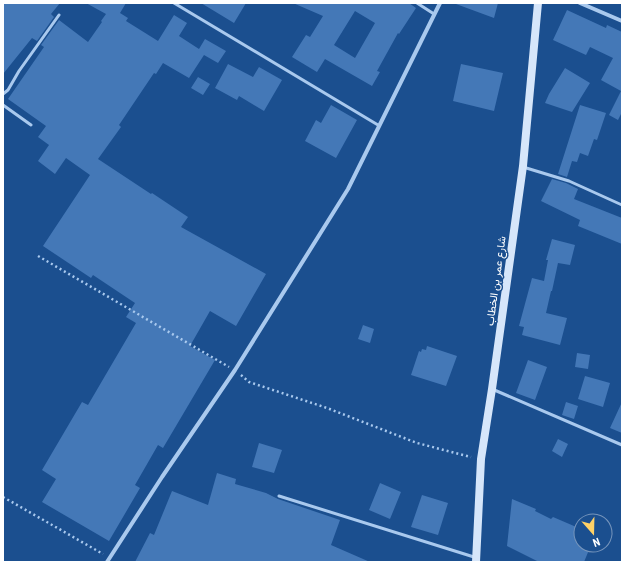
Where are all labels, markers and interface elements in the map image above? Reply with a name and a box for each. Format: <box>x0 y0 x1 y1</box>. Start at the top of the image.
street label: شارع عمر بن الخطاب <box>483 235 510 327</box>
north arrow <box>573 513 613 553</box>
text: N <box>591 535 602 549</box>

